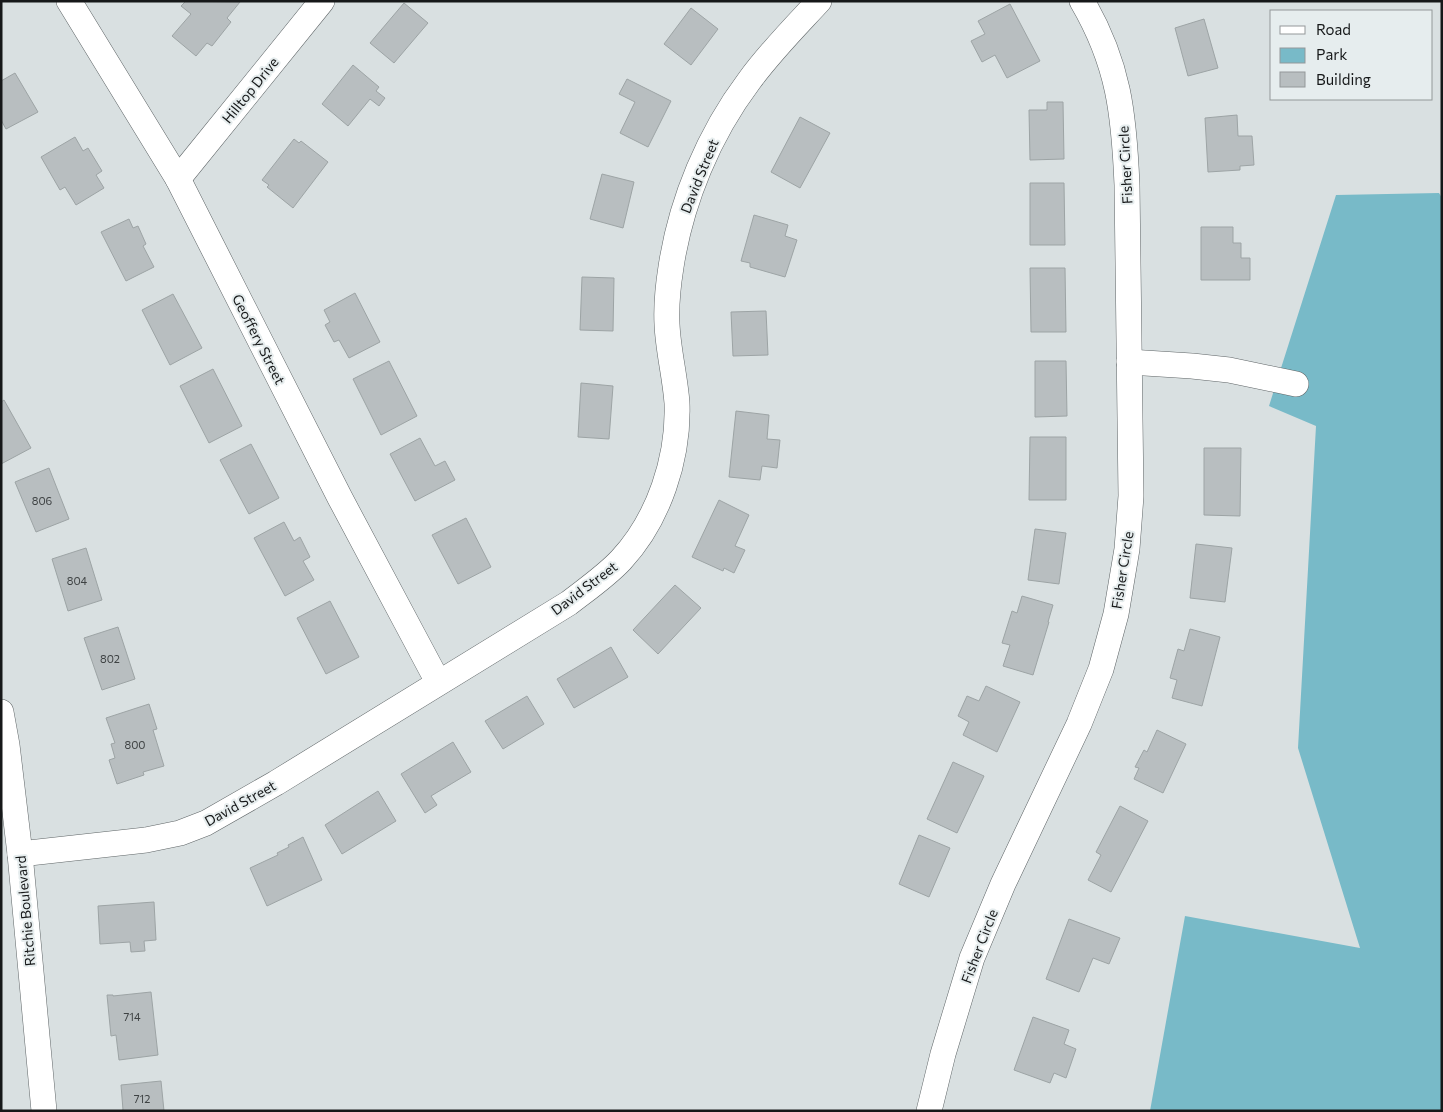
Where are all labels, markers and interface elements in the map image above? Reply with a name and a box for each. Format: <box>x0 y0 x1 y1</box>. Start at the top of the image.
legend <box>1270 10 1433 100</box>
text: Road <box>1316 20 1351 38</box>
text: Park <box>1316 45 1347 63</box>
street label: Hilltop Drive <box>218 54 282 126</box>
text: Building <box>1316 70 1371 88</box>
street label: Fisher Circle <box>1114 126 1136 204</box>
street label: David Street <box>676 136 722 216</box>
street label: Geoffery Street <box>229 291 289 387</box>
house number: 806 <box>32 494 53 507</box>
street label: Fisher Circle <box>1107 530 1137 610</box>
street label: David Street <box>548 557 621 618</box>
house number: 804 <box>67 574 88 587</box>
house number: 802 <box>100 652 120 665</box>
house number: 800 <box>124 738 146 751</box>
street label: David Street <box>202 776 279 829</box>
street label: Ritchie Boulevard <box>12 855 38 967</box>
street label: Fisher Circle <box>957 907 1001 985</box>
house number: 714 <box>123 1010 141 1023</box>
house number: 712 <box>134 1092 150 1105</box>

